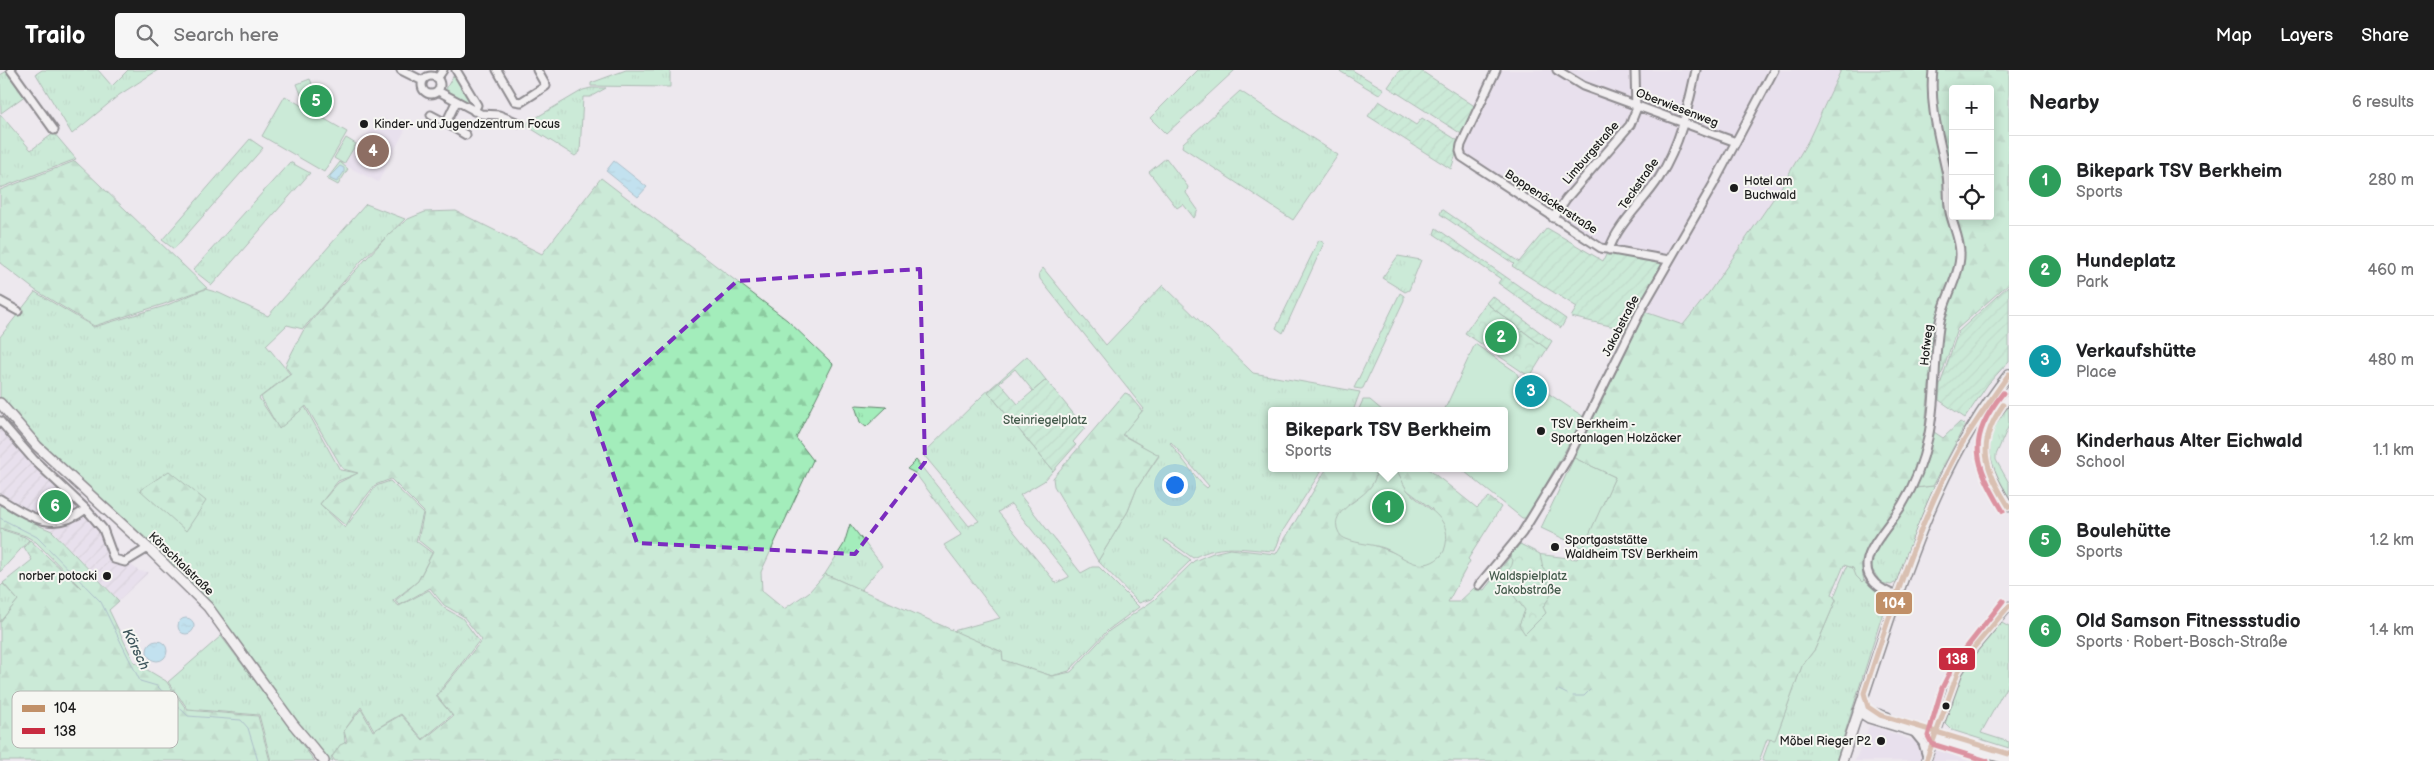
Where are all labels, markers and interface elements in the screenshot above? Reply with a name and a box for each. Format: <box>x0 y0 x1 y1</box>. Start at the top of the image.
search box <box>115 13 465 58</box>
text: Trailo <box>25 21 85 50</box>
icon: search <box>133 21 161 49</box>
text: Search here <box>173 24 279 47</box>
text: Map <box>2216 25 2252 46</box>
text: Layers <box>2280 25 2333 46</box>
text: Share <box>2361 25 2409 46</box>
pin: 5 <box>300 82 332 120</box>
street label: Oberwiesenweg <box>1634 85 1720 131</box>
map controls <box>1949 85 1994 220</box>
button: + <box>1949 85 1994 130</box>
text: Nearby <box>2029 90 2099 115</box>
text: 6 results <box>2352 93 2414 112</box>
place label: Kinder- und Jugendzentrum Focus <box>374 117 560 132</box>
marker: Kinder- und Jugendzentrum Focus <box>358 118 370 130</box>
street label: Limburgstraße <box>1560 118 1622 188</box>
button: − <box>1949 130 1994 175</box>
pin: 4 <box>357 132 389 170</box>
street label: Teckstraße <box>1616 155 1662 213</box>
text: Bikepark TSV Berkheim <box>2076 160 2282 183</box>
street label: Boppenäckerstraße <box>1502 166 1600 238</box>
text: 1 <box>2042 171 2048 190</box>
text: 280 m <box>2368 171 2414 190</box>
place label: Hotel am Buchwald <box>1744 174 1796 203</box>
button: locate <box>1949 175 1994 220</box>
marker: Hotel am Buchwald <box>1728 182 1740 194</box>
text: Sports <box>2076 183 2123 202</box>
text: Hundeplatz <box>2076 250 2176 273</box>
text: 2 <box>2040 261 2050 280</box>
text: 460 m <box>2368 261 2414 280</box>
text: Park <box>2076 273 2108 292</box>
street label: Jakobstraße <box>1599 293 1643 359</box>
pin: 2 <box>1485 318 1517 356</box>
street label: Hofweg <box>1917 324 1937 366</box>
text: Verkaufshütte <box>2076 340 2196 363</box>
text: 3 <box>2040 351 2050 370</box>
text: 480 m <box>2368 351 2414 370</box>
text: Place <box>2076 363 2117 382</box>
pin: 3 <box>1515 372 1547 410</box>
popup <box>1268 407 1508 472</box>
park label: Steinriegelplatz <box>1003 413 1087 428</box>
place label: TSV Berkheim - Sportanlagen Holzäcker <box>1551 417 1682 446</box>
text: Bikepark TSV Berkheim <box>1285 419 1491 442</box>
marker: TSV Berkheim - Sportanlagen Holzäcker <box>1535 425 1547 437</box>
text: Kinderhaus Alter Eichwald <box>2076 430 2303 453</box>
text: 4 <box>2040 441 2050 460</box>
text: 1.1 km <box>2373 441 2414 460</box>
text: Sports <box>1285 442 1332 461</box>
text: School <box>2076 453 2125 472</box>
your location <box>1162 472 1188 498</box>
pin: 6 <box>39 487 71 525</box>
pin: 1 <box>1372 488 1404 526</box>
text: Boulehütte <box>2076 520 2171 543</box>
street label: Körschtalstraße <box>145 529 217 599</box>
text: 5 <box>2040 531 2050 550</box>
text: 1.2 km <box>2370 531 2414 550</box>
place label: Sportgaststätte Waldheim TSV Berkheim <box>1565 533 1698 562</box>
marker: Sportgaststätte Waldheim TSV Berkheim <box>1549 541 1561 553</box>
text: Sports <box>2076 543 2123 562</box>
place label: norber potocki <box>19 569 97 584</box>
park label: Waldspielplatz Jakobstraße <box>1489 569 1567 598</box>
marker: norber potocki <box>101 570 113 582</box>
line badge: 104 <box>1875 591 1913 615</box>
text: 104 <box>1883 595 1906 612</box>
text: Old Samson Fitnessstudio <box>2076 610 2300 633</box>
text: 6 <box>2040 621 2050 640</box>
text: 1.4 km <box>2370 621 2414 640</box>
water label: Körsch <box>119 625 153 673</box>
text: Sports · Robert-Bosch-Straße <box>2076 633 2288 652</box>
line badge: 138 <box>1938 647 1976 671</box>
text: 138 <box>1946 651 1968 668</box>
legend <box>12 691 178 748</box>
text: 104 <box>54 700 77 717</box>
unlabelled marker <box>1941 701 1951 711</box>
text: 138 <box>54 723 76 740</box>
place label: Möbel Rieger P2 <box>1779 734 1871 749</box>
marker: Möbel Rieger P2 <box>1875 735 1887 747</box>

